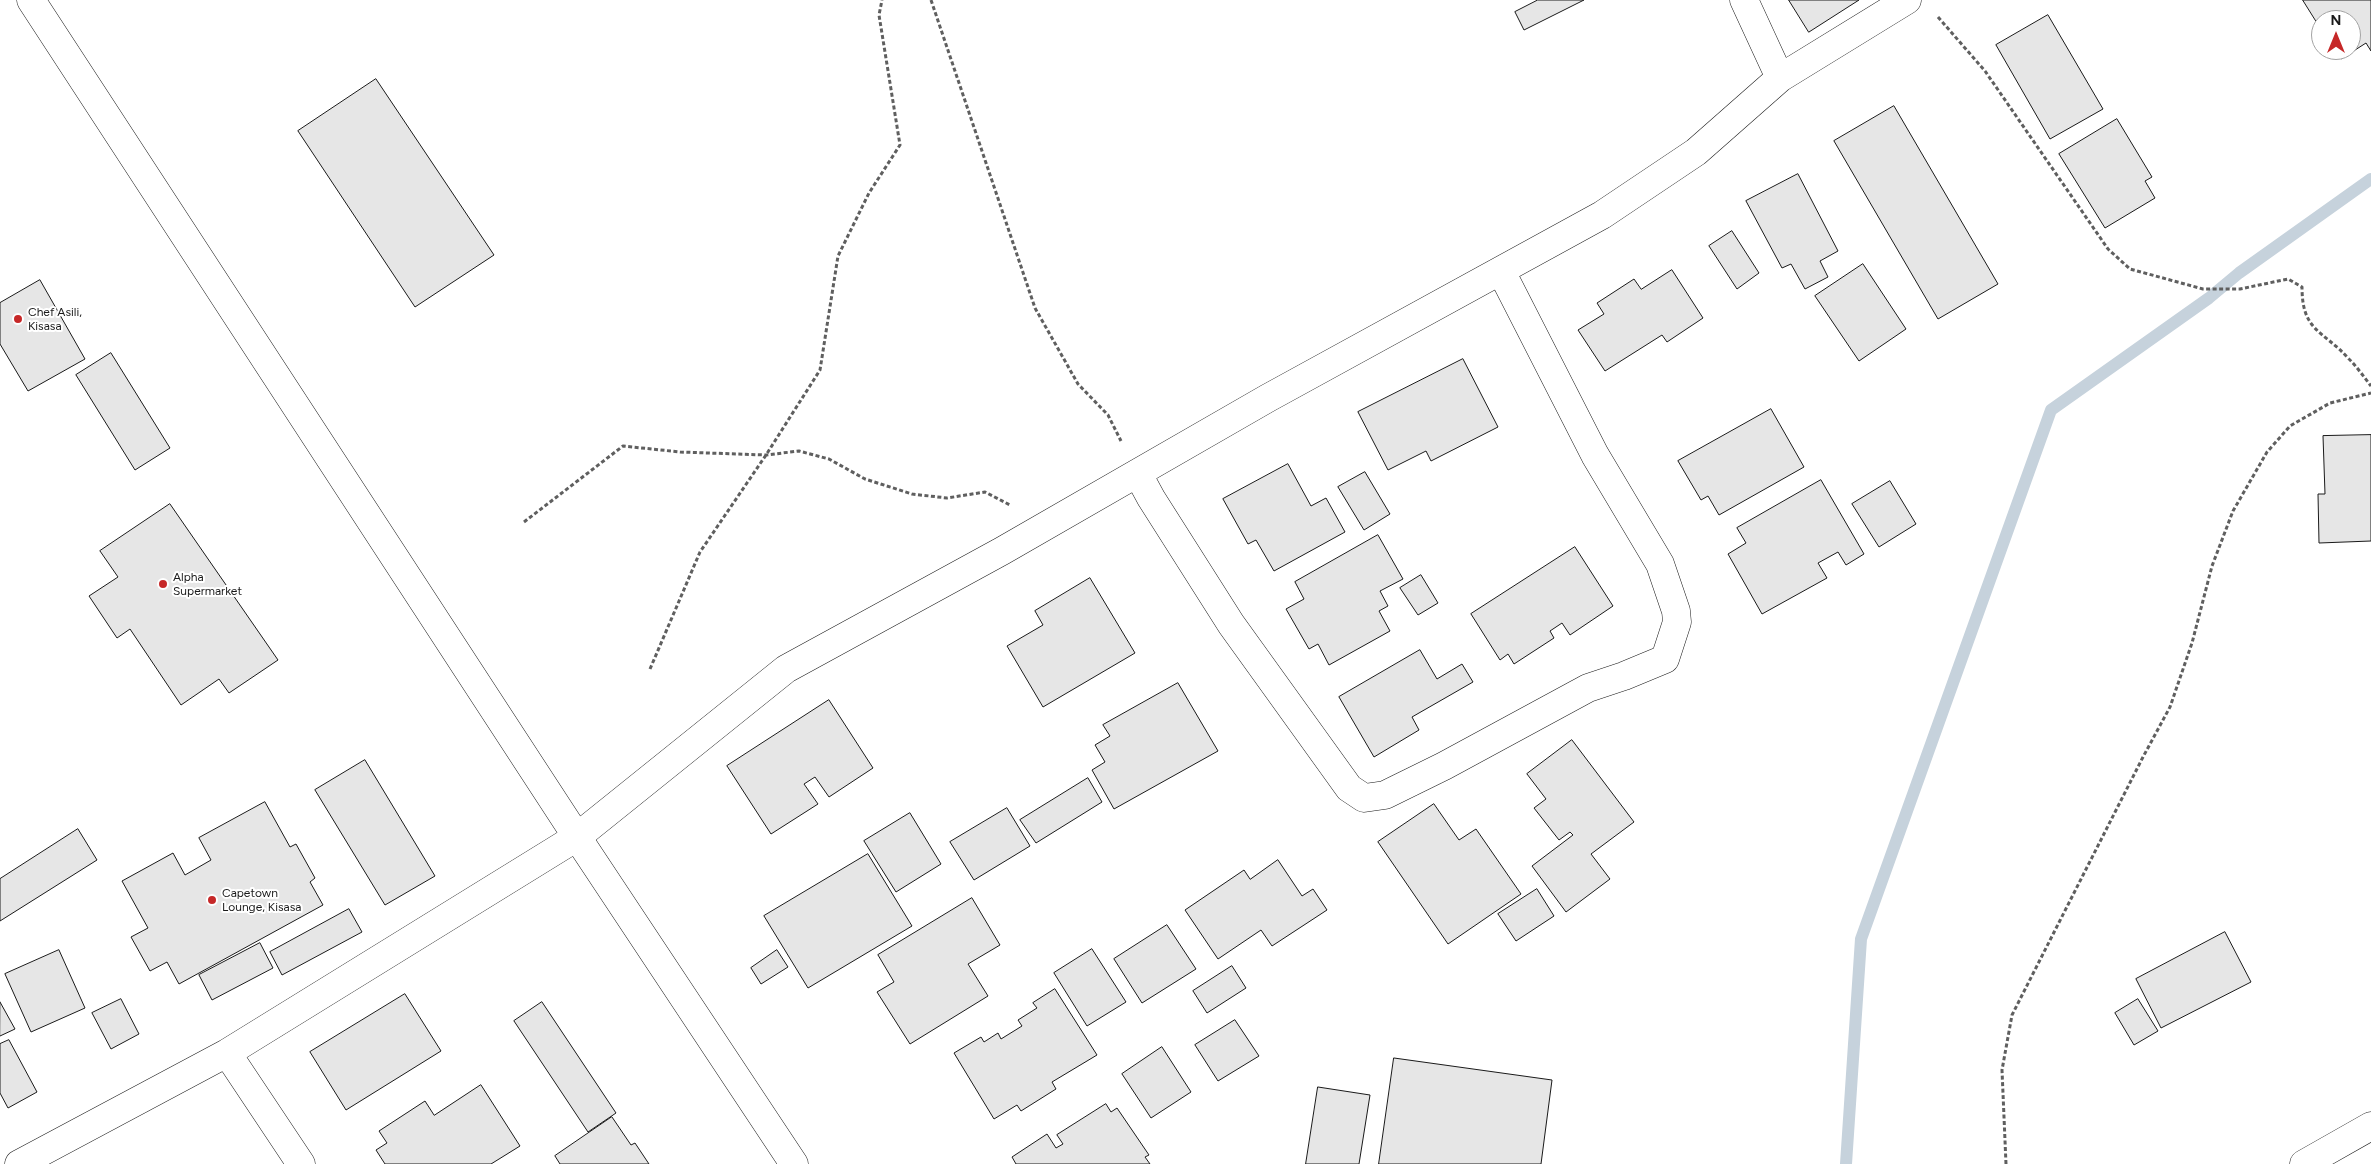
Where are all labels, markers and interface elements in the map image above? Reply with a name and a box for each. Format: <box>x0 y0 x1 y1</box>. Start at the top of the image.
north arrow <box>2311 10 2361 60</box>
text: N <box>2331 12 2341 29</box>
place label: Chef Asili, Kisasa <box>28 305 82 333</box>
marker: Chef Asili, Kisasa <box>12 313 24 325</box>
place label: Alpha Supermarket <box>173 570 242 598</box>
marker: Alpha Supermarket <box>157 578 169 590</box>
place label: Capetown Lounge, Kisasa <box>222 886 301 914</box>
marker: Capetown Lounge, Kisasa <box>206 894 218 906</box>

